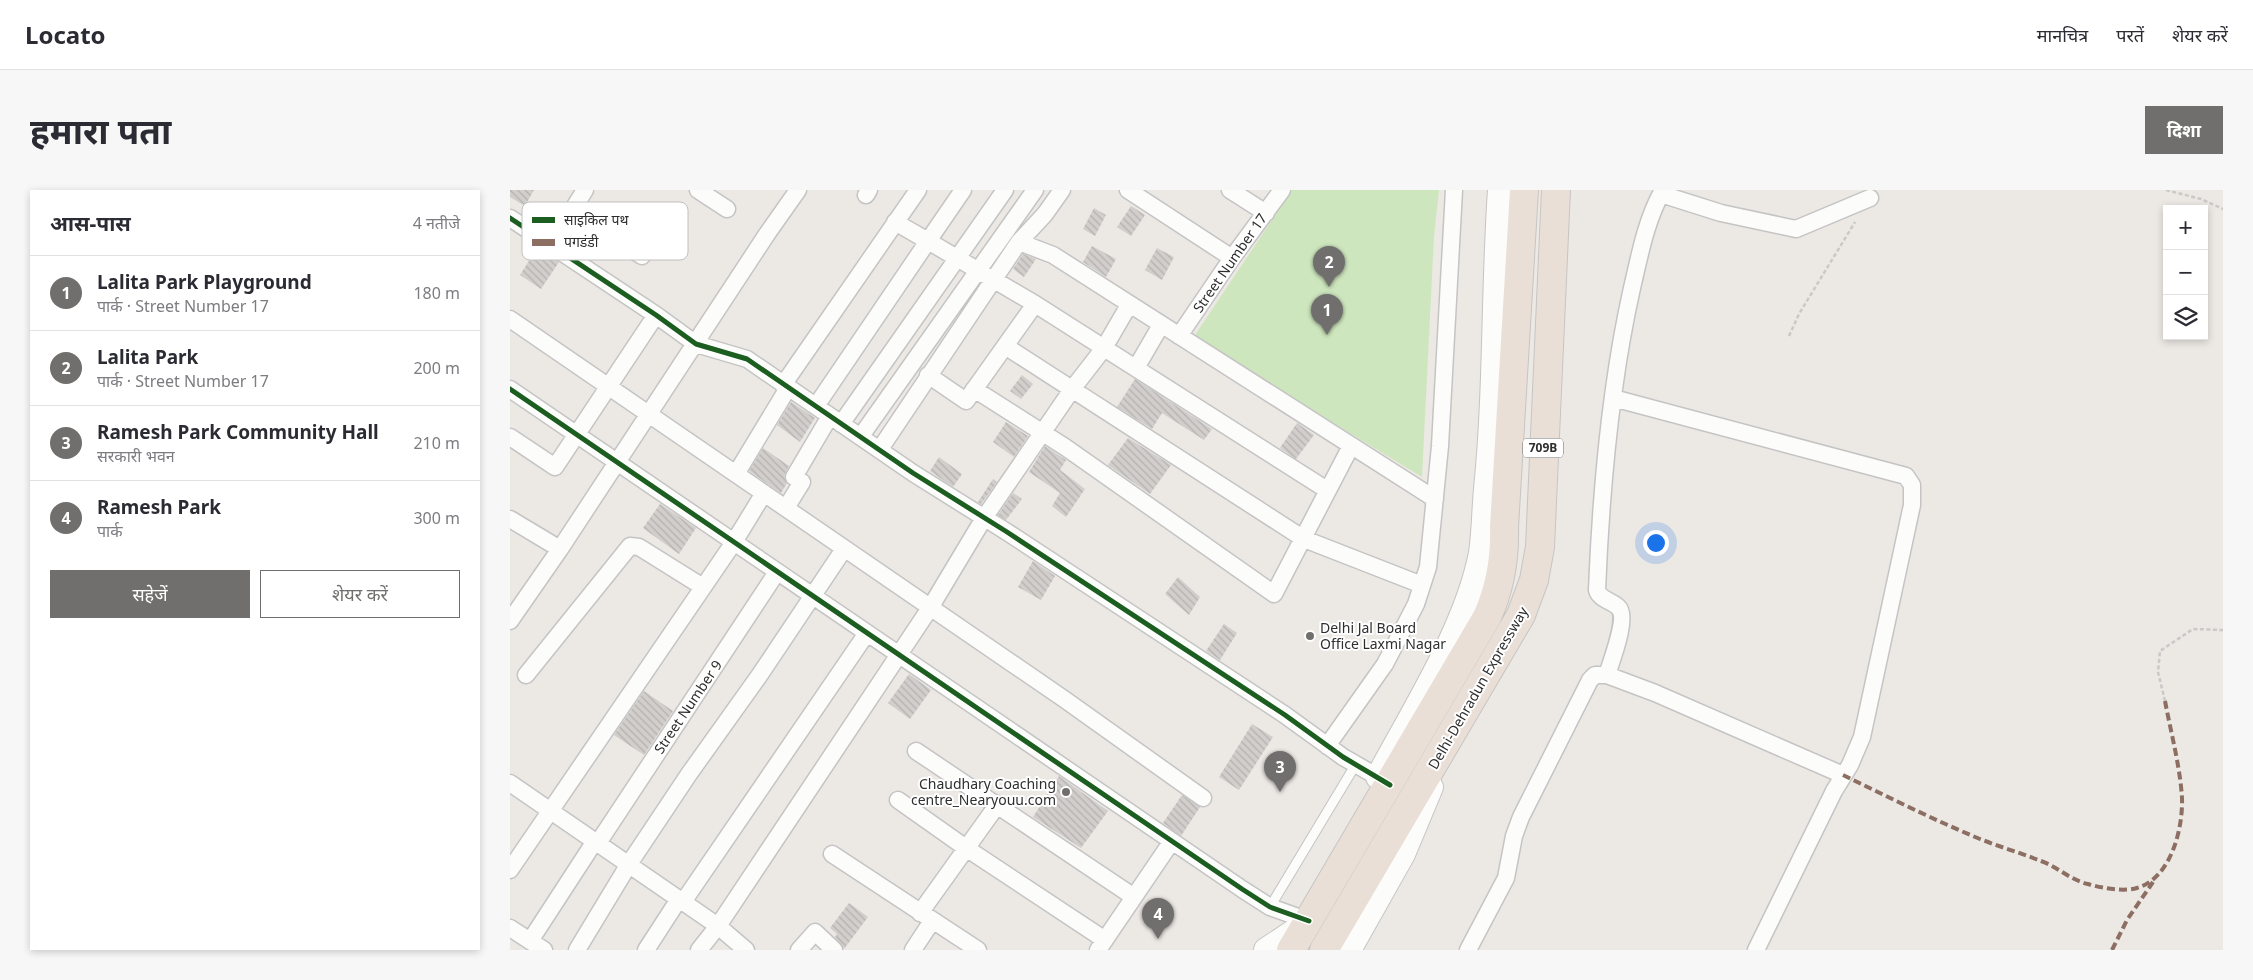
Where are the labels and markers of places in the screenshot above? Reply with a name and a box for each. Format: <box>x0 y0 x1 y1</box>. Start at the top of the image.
pin: 2 <box>1313 246 1345 287</box>
pin: 1 <box>1311 294 1343 335</box>
place label: Delhi Jal Board Office Laxmi Nagar <box>1320 618 1446 653</box>
marker: Delhi Jal Board Office Laxmi Nagar <box>1304 630 1316 642</box>
pin: 3 <box>1264 751 1296 792</box>
place label: Chaudhary Coaching centre_Nearyouu.com <box>911 774 1056 809</box>
marker: Chaudhary Coaching centre_Nearyouu.com <box>1060 786 1072 798</box>
pin: 4 <box>1142 898 1174 939</box>

